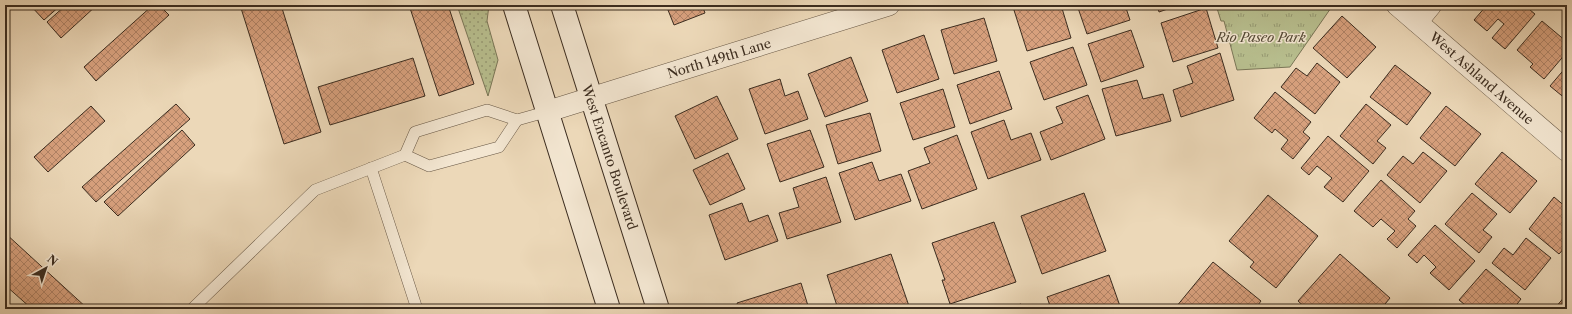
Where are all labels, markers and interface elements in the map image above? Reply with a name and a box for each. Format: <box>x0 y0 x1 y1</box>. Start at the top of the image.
street label: West Ashland Avenue <box>1426 28 1537 128</box>
park label: Rio Paseo Park <box>1215 29 1306 45</box>
street label: North 149th Lane <box>665 35 773 81</box>
street label: West Encanto Boulevard <box>579 81 641 232</box>
north arrow <box>26 248 66 288</box>
text: N <box>44 252 61 269</box>

